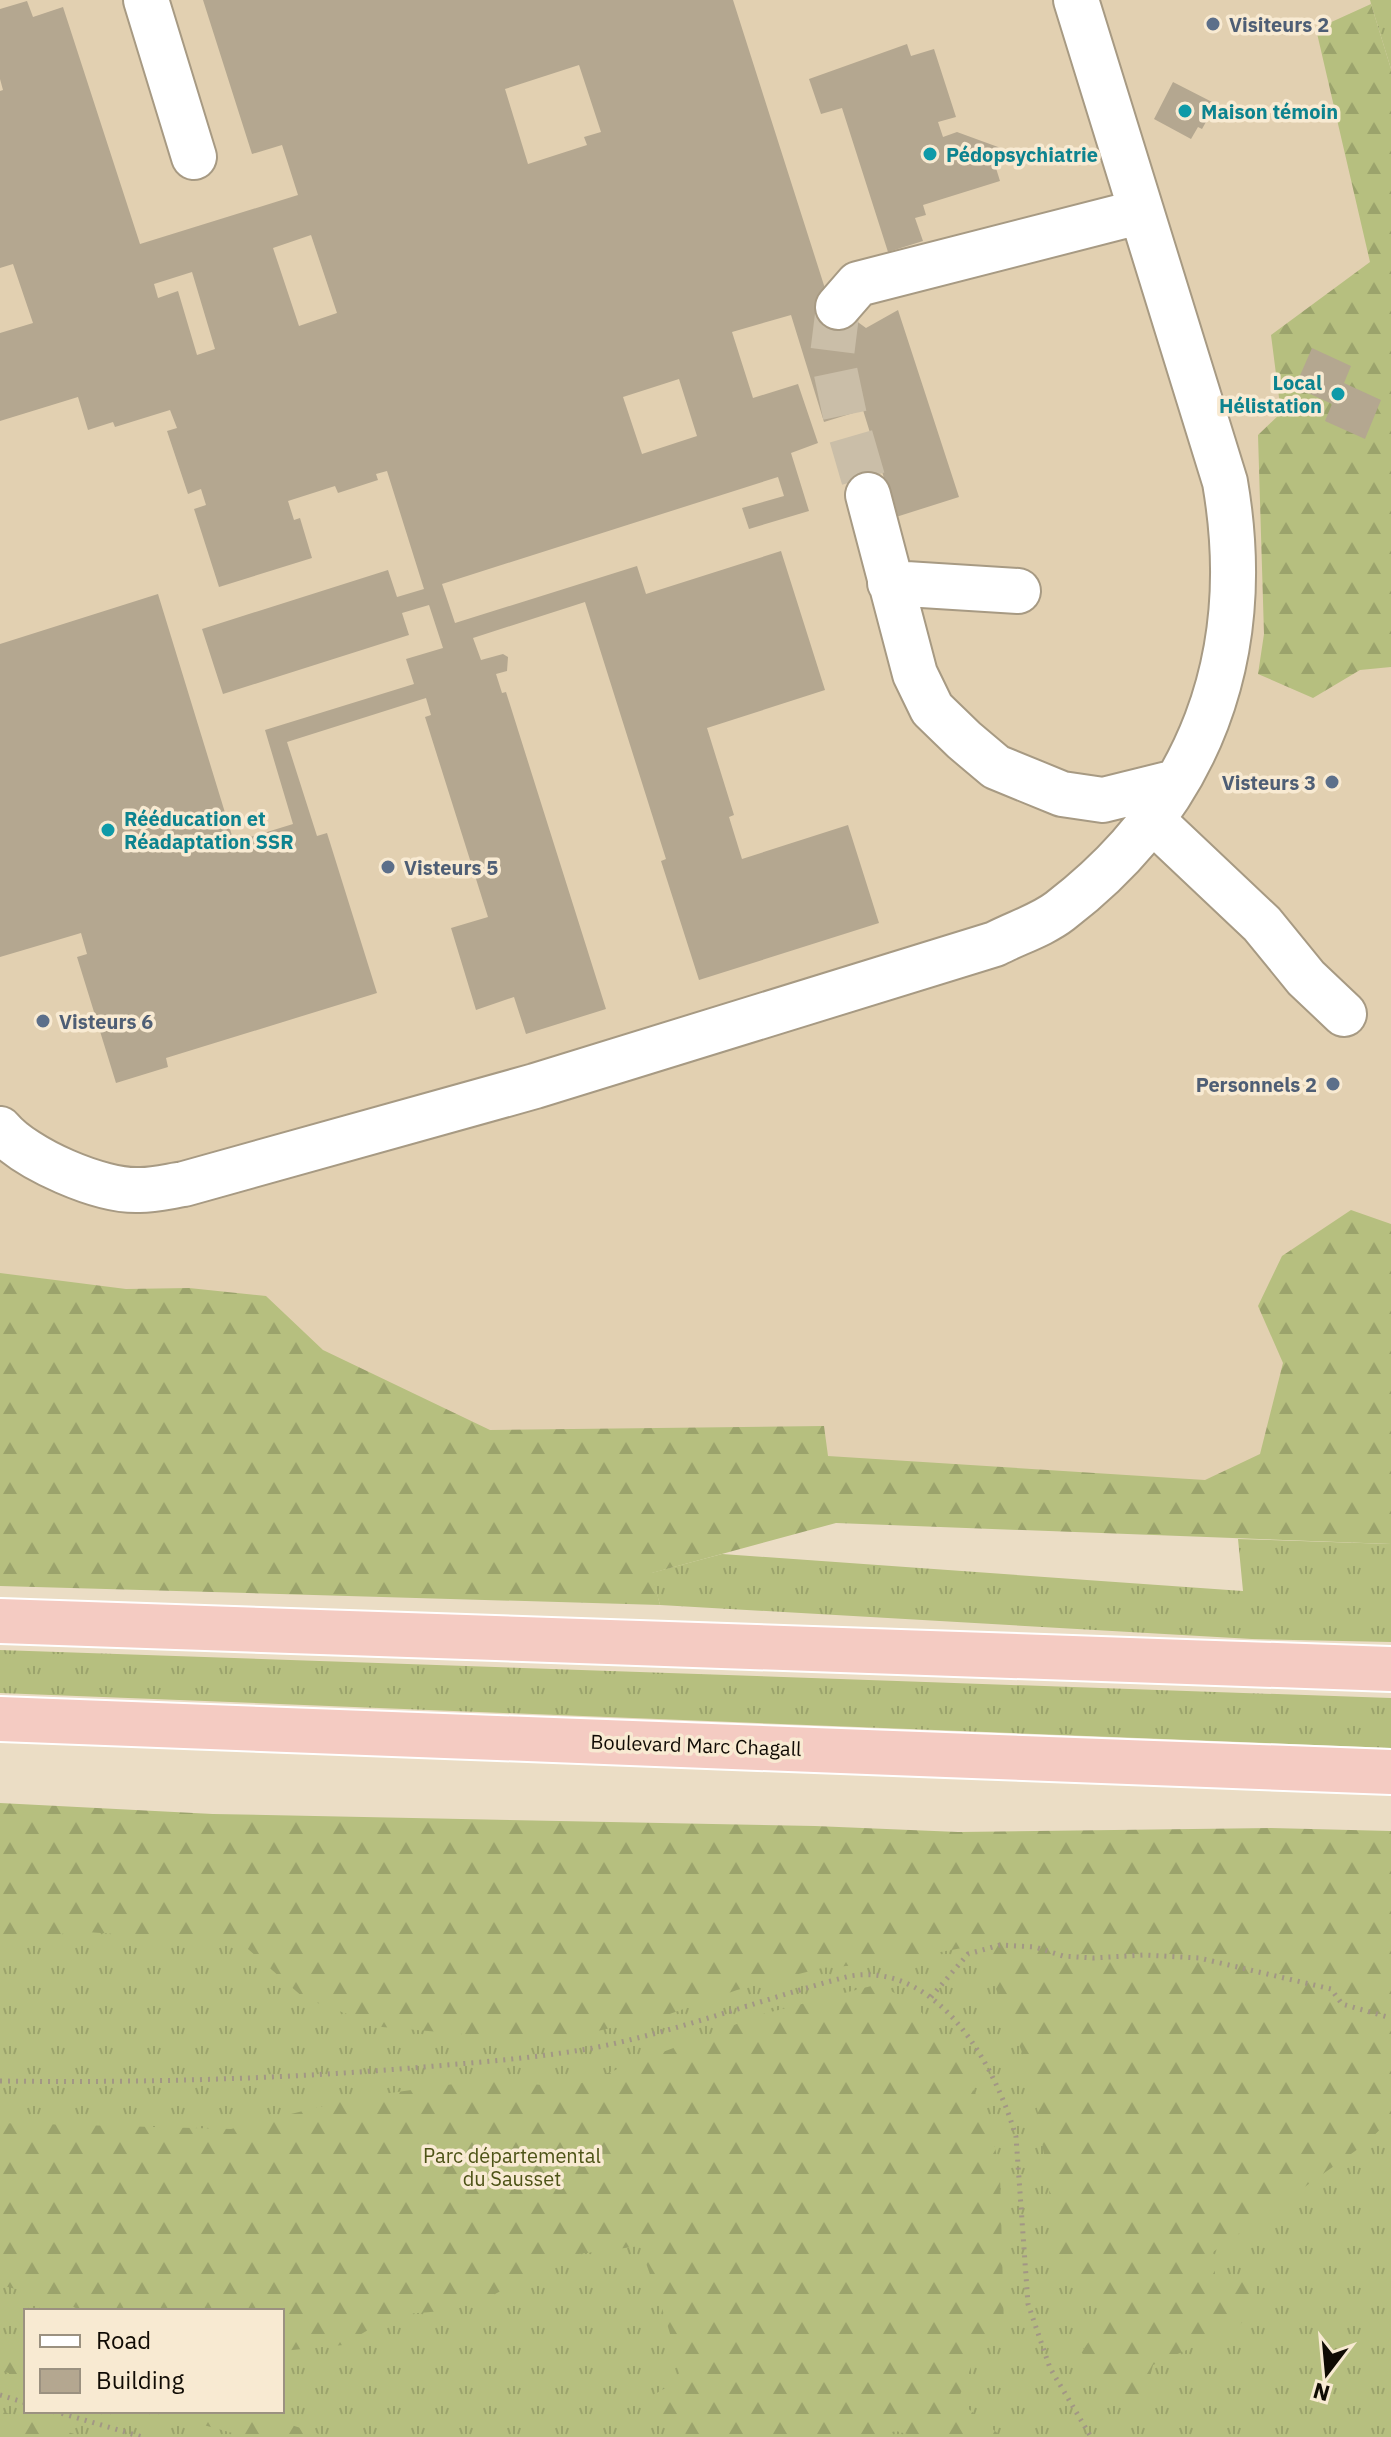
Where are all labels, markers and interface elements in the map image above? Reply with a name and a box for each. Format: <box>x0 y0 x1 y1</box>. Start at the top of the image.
place label: Visiteurs 2 <box>1229 11 1329 38</box>
marker: Visiteurs 2 <box>1204 15 1222 33</box>
place label: Maison témoin <box>1201 98 1338 125</box>
marker: Maison témoin <box>1176 102 1194 120</box>
place label: Pédopsychiatrie <box>946 141 1098 168</box>
marker: Pédopsychiatrie <box>921 145 939 163</box>
place label: Local Hélistation <box>1219 369 1322 419</box>
marker: Local Hélistation <box>1329 385 1347 403</box>
place label: Visteurs 3 <box>1222 769 1316 796</box>
marker: Visteurs 3 <box>1323 773 1341 791</box>
place label: Rééducation et Réadaptation SSR <box>124 805 294 855</box>
marker: Rééducation et Réadaptation SSR <box>99 821 117 839</box>
place label: Visteurs 5 <box>404 854 498 881</box>
marker: Visteurs 5 <box>379 858 397 876</box>
place label: Visteurs 6 <box>59 1008 153 1035</box>
marker: Visteurs 6 <box>34 1012 52 1030</box>
place label: Personnels 2 <box>1196 1071 1317 1098</box>
marker: Personnels 2 <box>1324 1075 1342 1093</box>
street label: Boulevard Marc Chagall <box>590 1728 802 1762</box>
park label: Parc départemental du Sausset <box>423 2142 601 2192</box>
legend <box>24 2309 284 2413</box>
text: Road <box>96 2324 151 2356</box>
north arrow <box>1287 2333 1367 2413</box>
text: Building <box>96 2364 184 2396</box>
text: N <box>1310 2377 1333 2409</box>

